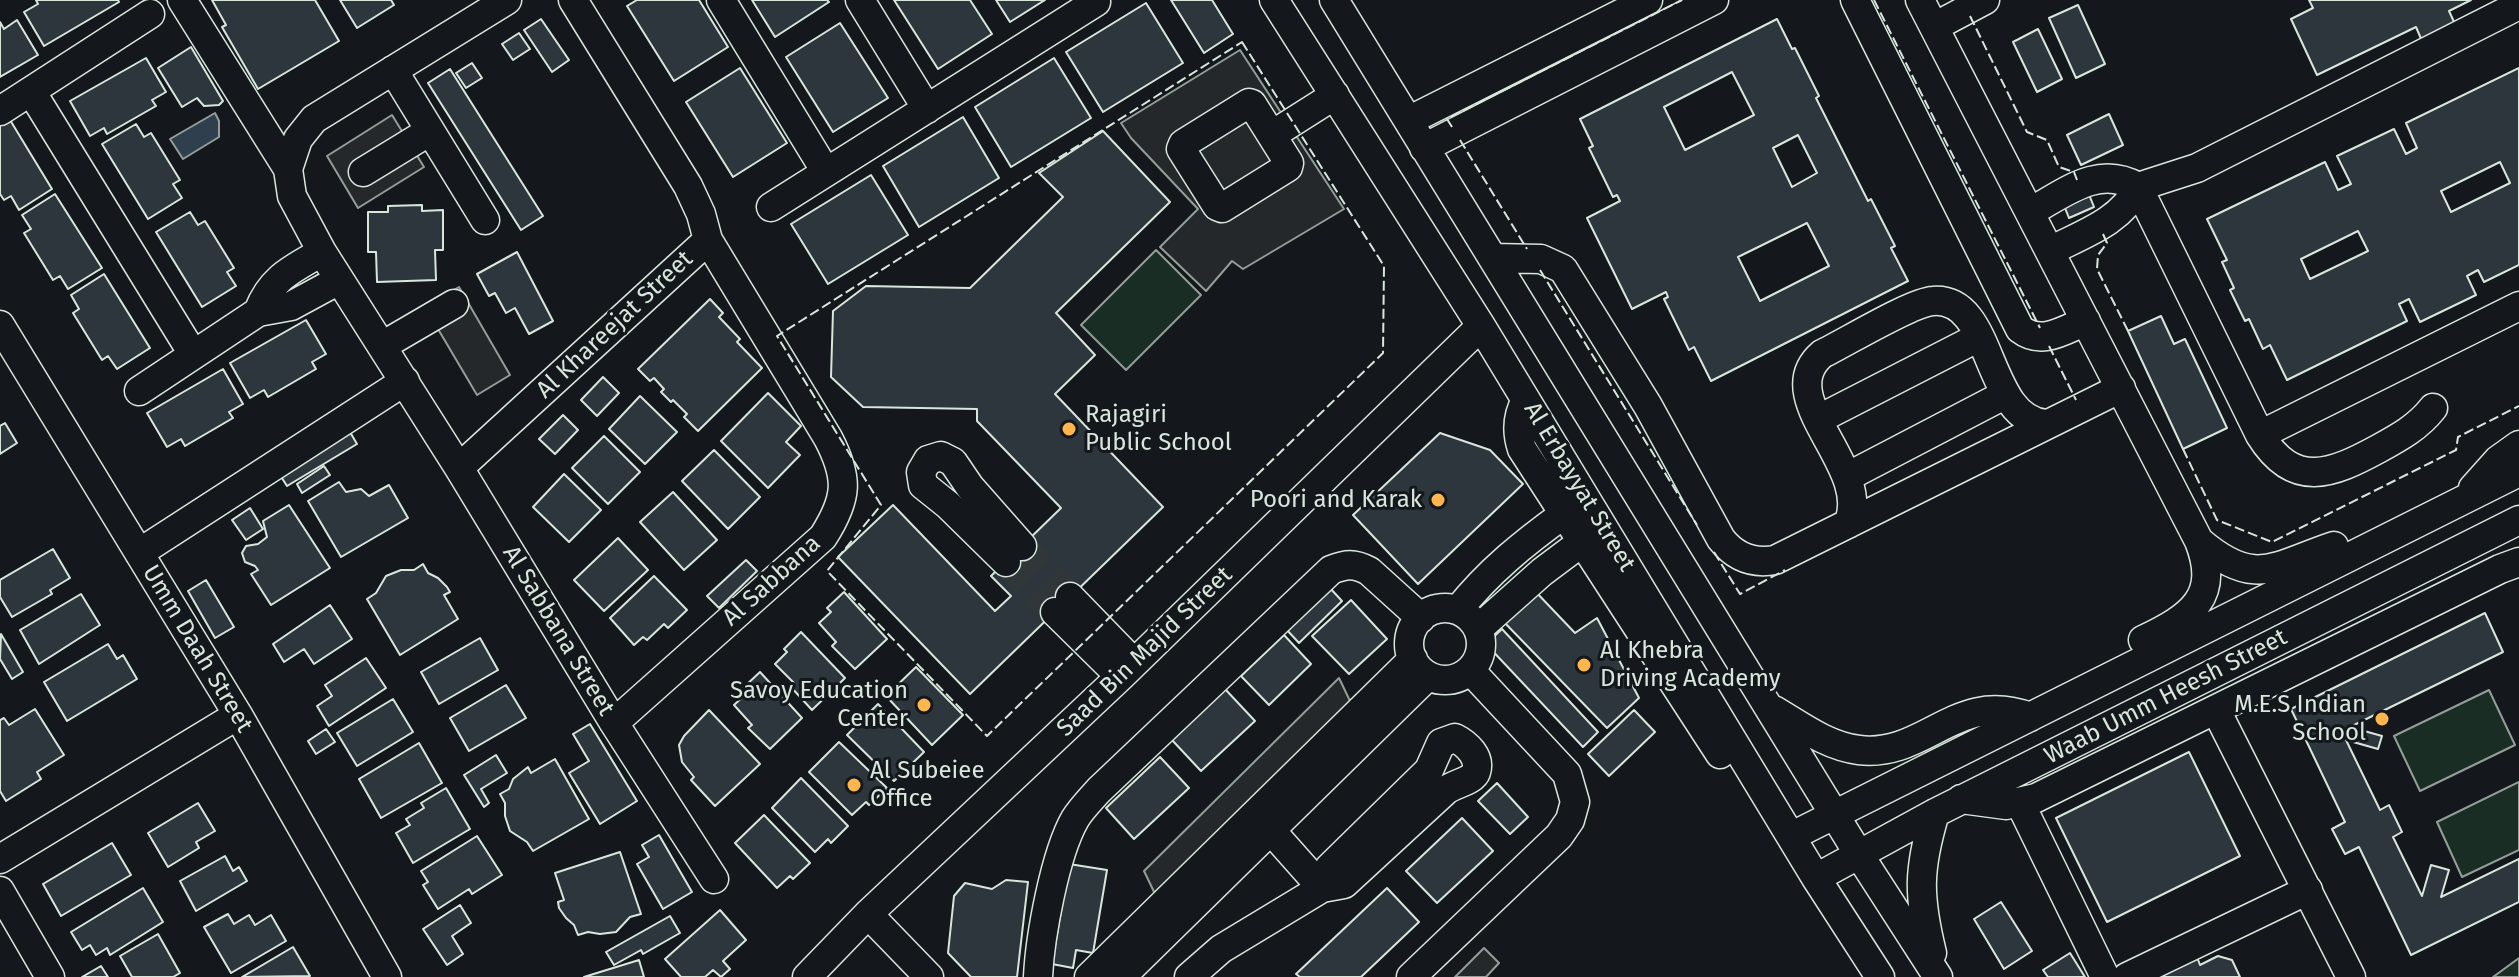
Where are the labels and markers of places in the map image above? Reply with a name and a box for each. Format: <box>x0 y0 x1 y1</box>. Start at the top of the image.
place label: Rajagiri Public School <box>1085 401 1232 457</box>
marker: Rajagiri Public School <box>1060 420 1078 438</box>
place label: Poori and Karak <box>1250 486 1422 514</box>
marker: Poori and Karak <box>1429 491 1447 509</box>
place label: Al Khebra Driving Academy <box>1600 637 1781 693</box>
marker: Al Khebra Driving Academy <box>1575 656 1593 674</box>
place label: Savoy Education Center <box>730 677 908 733</box>
place label: M.E.S Indian School <box>2234 691 2366 747</box>
marker: Savoy Education Center <box>915 696 933 714</box>
marker: M.E.S Indian School <box>2373 710 2391 728</box>
place label: Al Subeiee Office <box>870 757 984 813</box>
marker: Al Subeiee Office <box>845 776 863 794</box>

